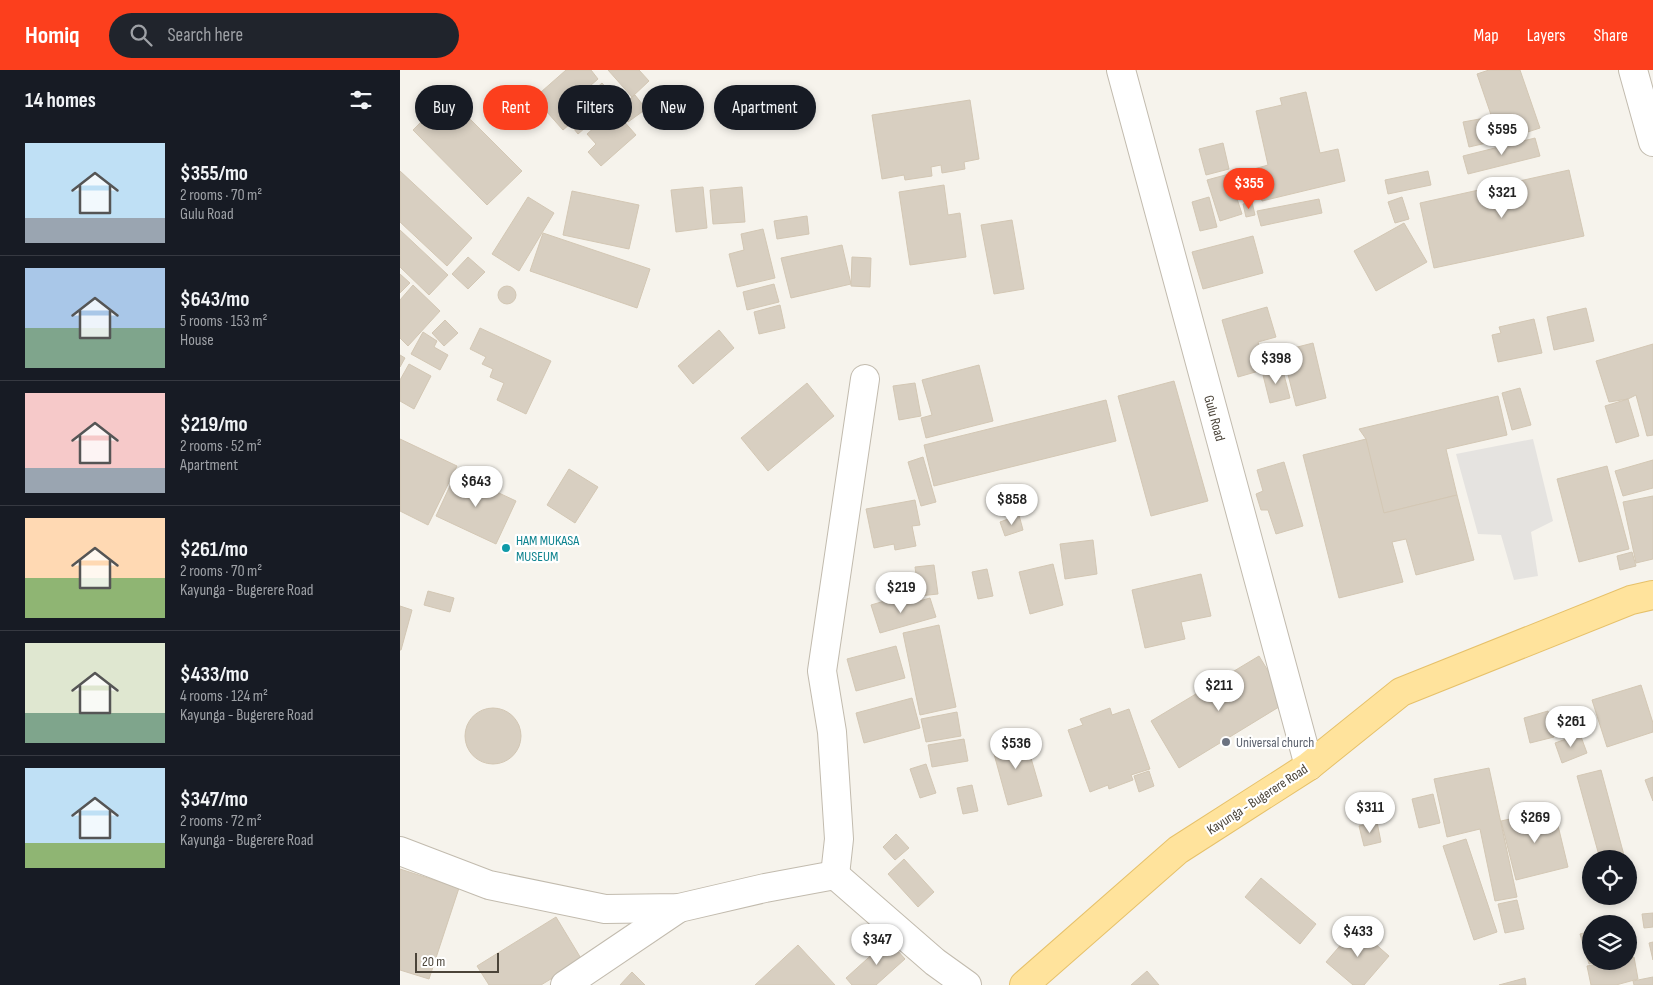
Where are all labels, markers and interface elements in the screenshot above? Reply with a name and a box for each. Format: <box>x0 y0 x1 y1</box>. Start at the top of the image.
search box <box>109 13 459 58</box>
text: Homiq <box>25 21 79 50</box>
icon: search <box>127 21 155 49</box>
text: Search here <box>167 24 243 47</box>
text: Map <box>1474 25 1499 46</box>
text: Layers <box>1527 25 1566 46</box>
text: Share <box>1594 25 1628 46</box>
chip: Buy <box>415 85 473 130</box>
chip: Rent <box>483 85 548 130</box>
chip: Filters <box>558 85 632 130</box>
chip: New <box>642 85 704 130</box>
chip: Apartment <box>714 85 816 130</box>
icon: filters <box>347 86 375 114</box>
text: 14 homes <box>25 88 96 113</box>
pin: $595 <box>1472 114 1532 156</box>
text: $595 <box>1487 120 1517 139</box>
text: $355/mo <box>180 161 248 186</box>
icon: home <box>65 163 125 223</box>
pin: $355 <box>1219 168 1279 210</box>
text: $355 <box>1234 174 1264 193</box>
pin: $321 <box>1472 176 1532 219</box>
text: $321 <box>1488 183 1516 202</box>
text: 2 rooms · 70 m² <box>180 186 262 205</box>
text: Gulu Road <box>180 205 234 224</box>
text: $643/mo <box>180 287 249 312</box>
icon: home <box>65 288 125 348</box>
text: 5 rooms · 153 m² <box>180 312 267 331</box>
text: House <box>180 331 214 350</box>
pin: $398 <box>1246 342 1306 385</box>
text: $398 <box>1261 349 1291 368</box>
street label: Gulu Road <box>1200 393 1229 443</box>
text: $219/mo <box>180 412 248 437</box>
icon: home <box>65 413 125 473</box>
text: 2 rooms · 52 m² <box>180 437 262 456</box>
text: Apartment <box>180 456 238 475</box>
pin: $643 <box>446 466 506 508</box>
text: $643 <box>461 472 491 491</box>
pin: $858 <box>982 484 1042 526</box>
text: $858 <box>997 490 1027 509</box>
place label: HAM MUKASA MUSEUM <box>516 532 580 565</box>
text: $261/mo <box>180 537 248 562</box>
icon: home <box>65 538 125 598</box>
marker: HAM MUKASA MUSEUM <box>500 542 512 554</box>
text: 2 rooms · 70 m² <box>180 562 262 581</box>
pin: $219 <box>871 572 931 614</box>
text: $219 <box>886 578 916 597</box>
text: Kayunga - Bugerere Road <box>180 581 314 600</box>
text: $433/mo <box>180 662 249 687</box>
icon: home <box>65 663 125 723</box>
pin: $211 <box>1189 670 1249 712</box>
text: $211 <box>1205 676 1233 695</box>
text: 4 rooms · 124 m² <box>180 687 268 706</box>
text: Kayunga - Bugerere Road <box>180 706 314 725</box>
pin: $261 <box>1541 706 1601 748</box>
text: $261 <box>1557 712 1586 731</box>
pin: $536 <box>986 728 1046 770</box>
text: $536 <box>1001 734 1031 753</box>
place label: Universal church <box>1236 734 1314 751</box>
marker: Universal church <box>1220 736 1232 748</box>
street label: Kayunga - Bugerere Road <box>1204 760 1311 838</box>
text: $347/mo <box>180 787 248 812</box>
icon: home <box>65 788 125 848</box>
pin: $311 <box>1340 792 1400 834</box>
text: $311 <box>1356 798 1384 817</box>
pin: $269 <box>1505 802 1565 844</box>
text: $269 <box>1520 808 1550 827</box>
text: 2 rooms · 72 m² <box>180 812 262 831</box>
text: Kayunga - Bugerere Road <box>180 831 314 850</box>
map controls <box>1582 850 1637 970</box>
button: locate <box>1582 850 1637 905</box>
button: layers <box>1582 915 1637 970</box>
pin: $433 <box>1328 916 1388 958</box>
text: $433 <box>1343 922 1373 941</box>
pin: $347 <box>847 924 907 966</box>
text: $347 <box>862 930 892 949</box>
scale bar <box>415 950 499 973</box>
text: 20 m <box>422 953 445 970</box>

